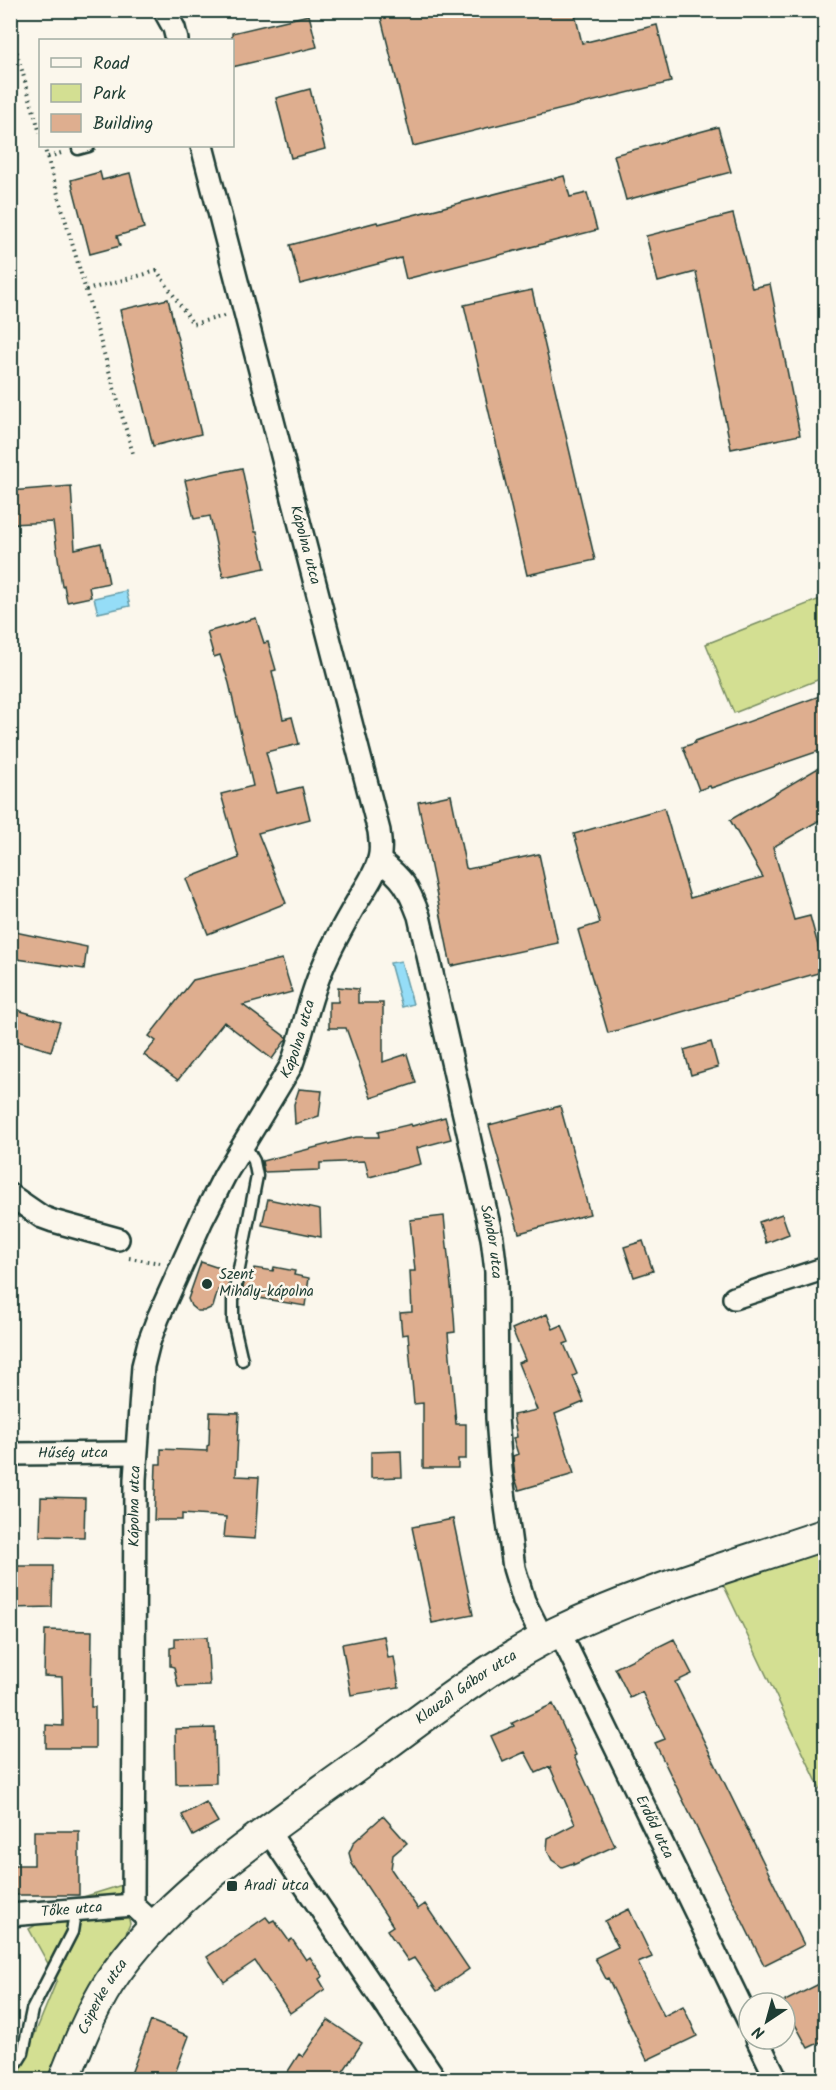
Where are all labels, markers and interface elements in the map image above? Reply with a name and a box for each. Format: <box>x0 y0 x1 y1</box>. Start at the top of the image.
legend <box>39 39 234 147</box>
text: Road <box>93 50 130 79</box>
text: Park <box>93 80 126 109</box>
text: Building <box>93 110 153 139</box>
street label: Kápolna utca <box>283 503 327 587</box>
street label: Kápolna utca <box>274 997 322 1083</box>
street label: Sándor utca <box>473 1202 508 1279</box>
place label: Szent Mihály-kápolna <box>219 1263 314 1304</box>
marker: Szent Mihály-kápolna <box>200 1277 214 1291</box>
street label: Hűség utca <box>38 1441 108 1466</box>
street label: Kápolna utca <box>123 1465 148 1547</box>
street label: Klauzál Gábor utca <box>410 1644 522 1731</box>
street label: Erdőd utca <box>629 1791 680 1863</box>
place label: Aradi utca <box>244 1874 309 1898</box>
marker: Aradi utca <box>225 1879 239 1893</box>
street label: Tőke utca <box>40 1896 103 1924</box>
street label: Csiperke utca <box>72 1954 134 2039</box>
north arrow <box>737 1991 797 2051</box>
text: N <box>748 2019 771 2045</box>

